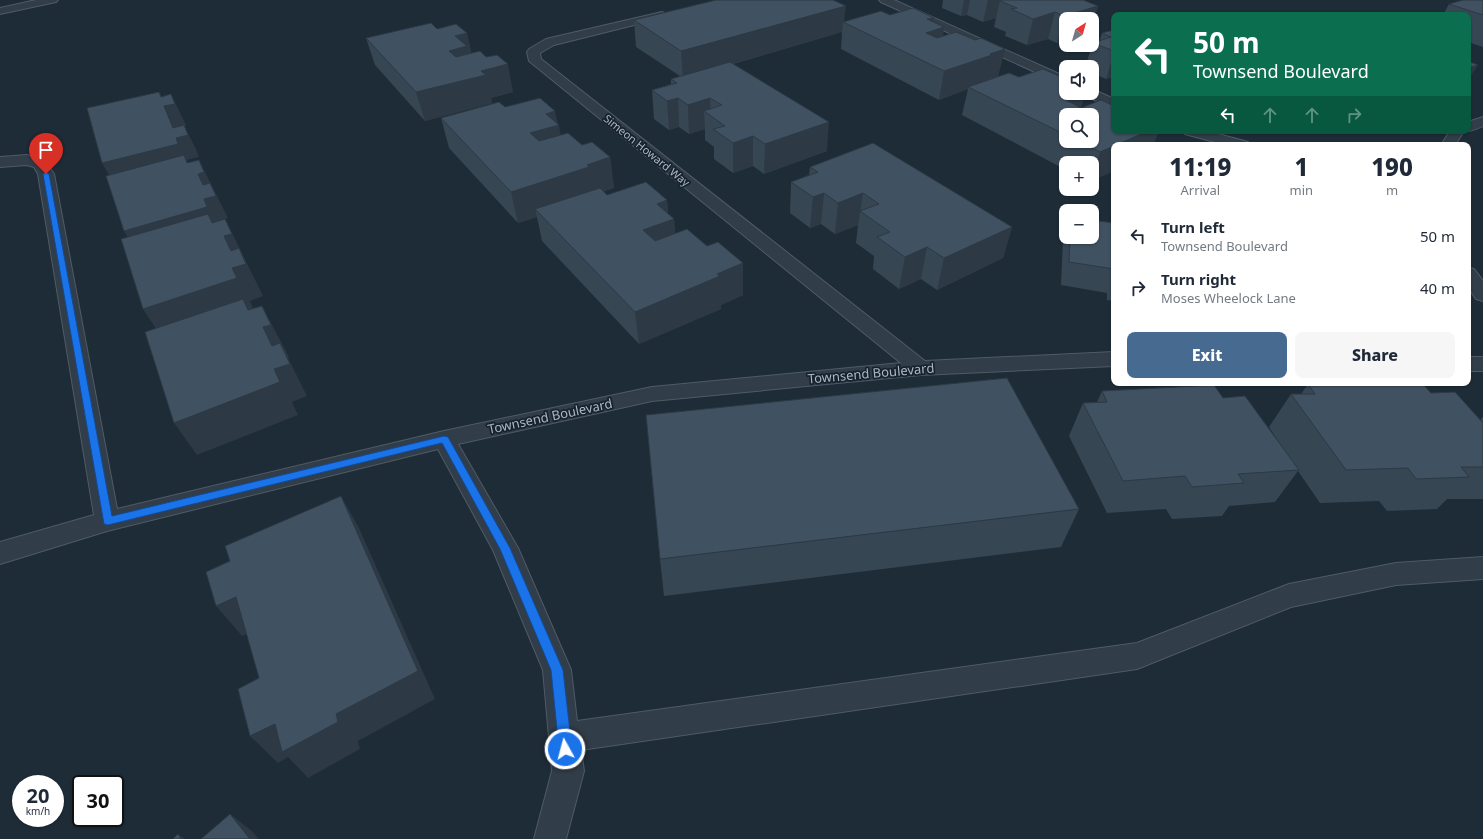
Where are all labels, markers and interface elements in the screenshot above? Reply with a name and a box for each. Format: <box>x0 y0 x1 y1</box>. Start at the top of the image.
north arrow <box>1059 12 1099 52</box>
map controls <box>1059 12 1099 244</box>
text: 50 m <box>1193 23 1260 61</box>
icon: left <box>1127 28 1179 80</box>
text: Townsend Boulevard <box>1193 59 1369 83</box>
button: sound <box>1059 60 1099 100</box>
icon: left <box>1217 104 1239 126</box>
icon: ahead <box>1259 104 1281 126</box>
icon: ahead <box>1301 104 1323 126</box>
icon: right <box>1343 104 1365 126</box>
button: search <box>1059 108 1099 148</box>
street label: Simeon Howard Way <box>601 111 694 190</box>
pin <box>29 133 63 174</box>
icon: arrive <box>35 139 57 161</box>
text: 11:19 <box>1169 150 1231 183</box>
text: 1 <box>1294 150 1308 183</box>
text: 190 <box>1371 150 1413 183</box>
button: + <box>1059 156 1099 196</box>
text: Arrival <box>1180 181 1220 199</box>
text: min <box>1290 181 1313 199</box>
text: m <box>1386 181 1398 199</box>
button: − <box>1059 204 1099 244</box>
text: Turn left <box>1161 217 1225 237</box>
icon: left <box>1127 225 1149 247</box>
text: 50 m <box>1420 226 1455 246</box>
text: Townsend Boulevard <box>1161 237 1288 255</box>
text: Turn right <box>1161 269 1236 289</box>
icon: right <box>1127 277 1149 299</box>
text: 40 m <box>1420 278 1455 298</box>
text: Moses Wheelock Lane <box>1161 289 1296 307</box>
button: Exit <box>1127 332 1287 378</box>
button: Share <box>1295 332 1455 378</box>
street label: Townsend Boulevard <box>807 359 935 387</box>
street label: Townsend Boulevard <box>486 394 614 438</box>
position arrow <box>544 728 586 770</box>
speed limit sign: 30 <box>72 775 124 827</box>
text: 20 <box>27 782 49 809</box>
text: km/h <box>26 804 50 818</box>

